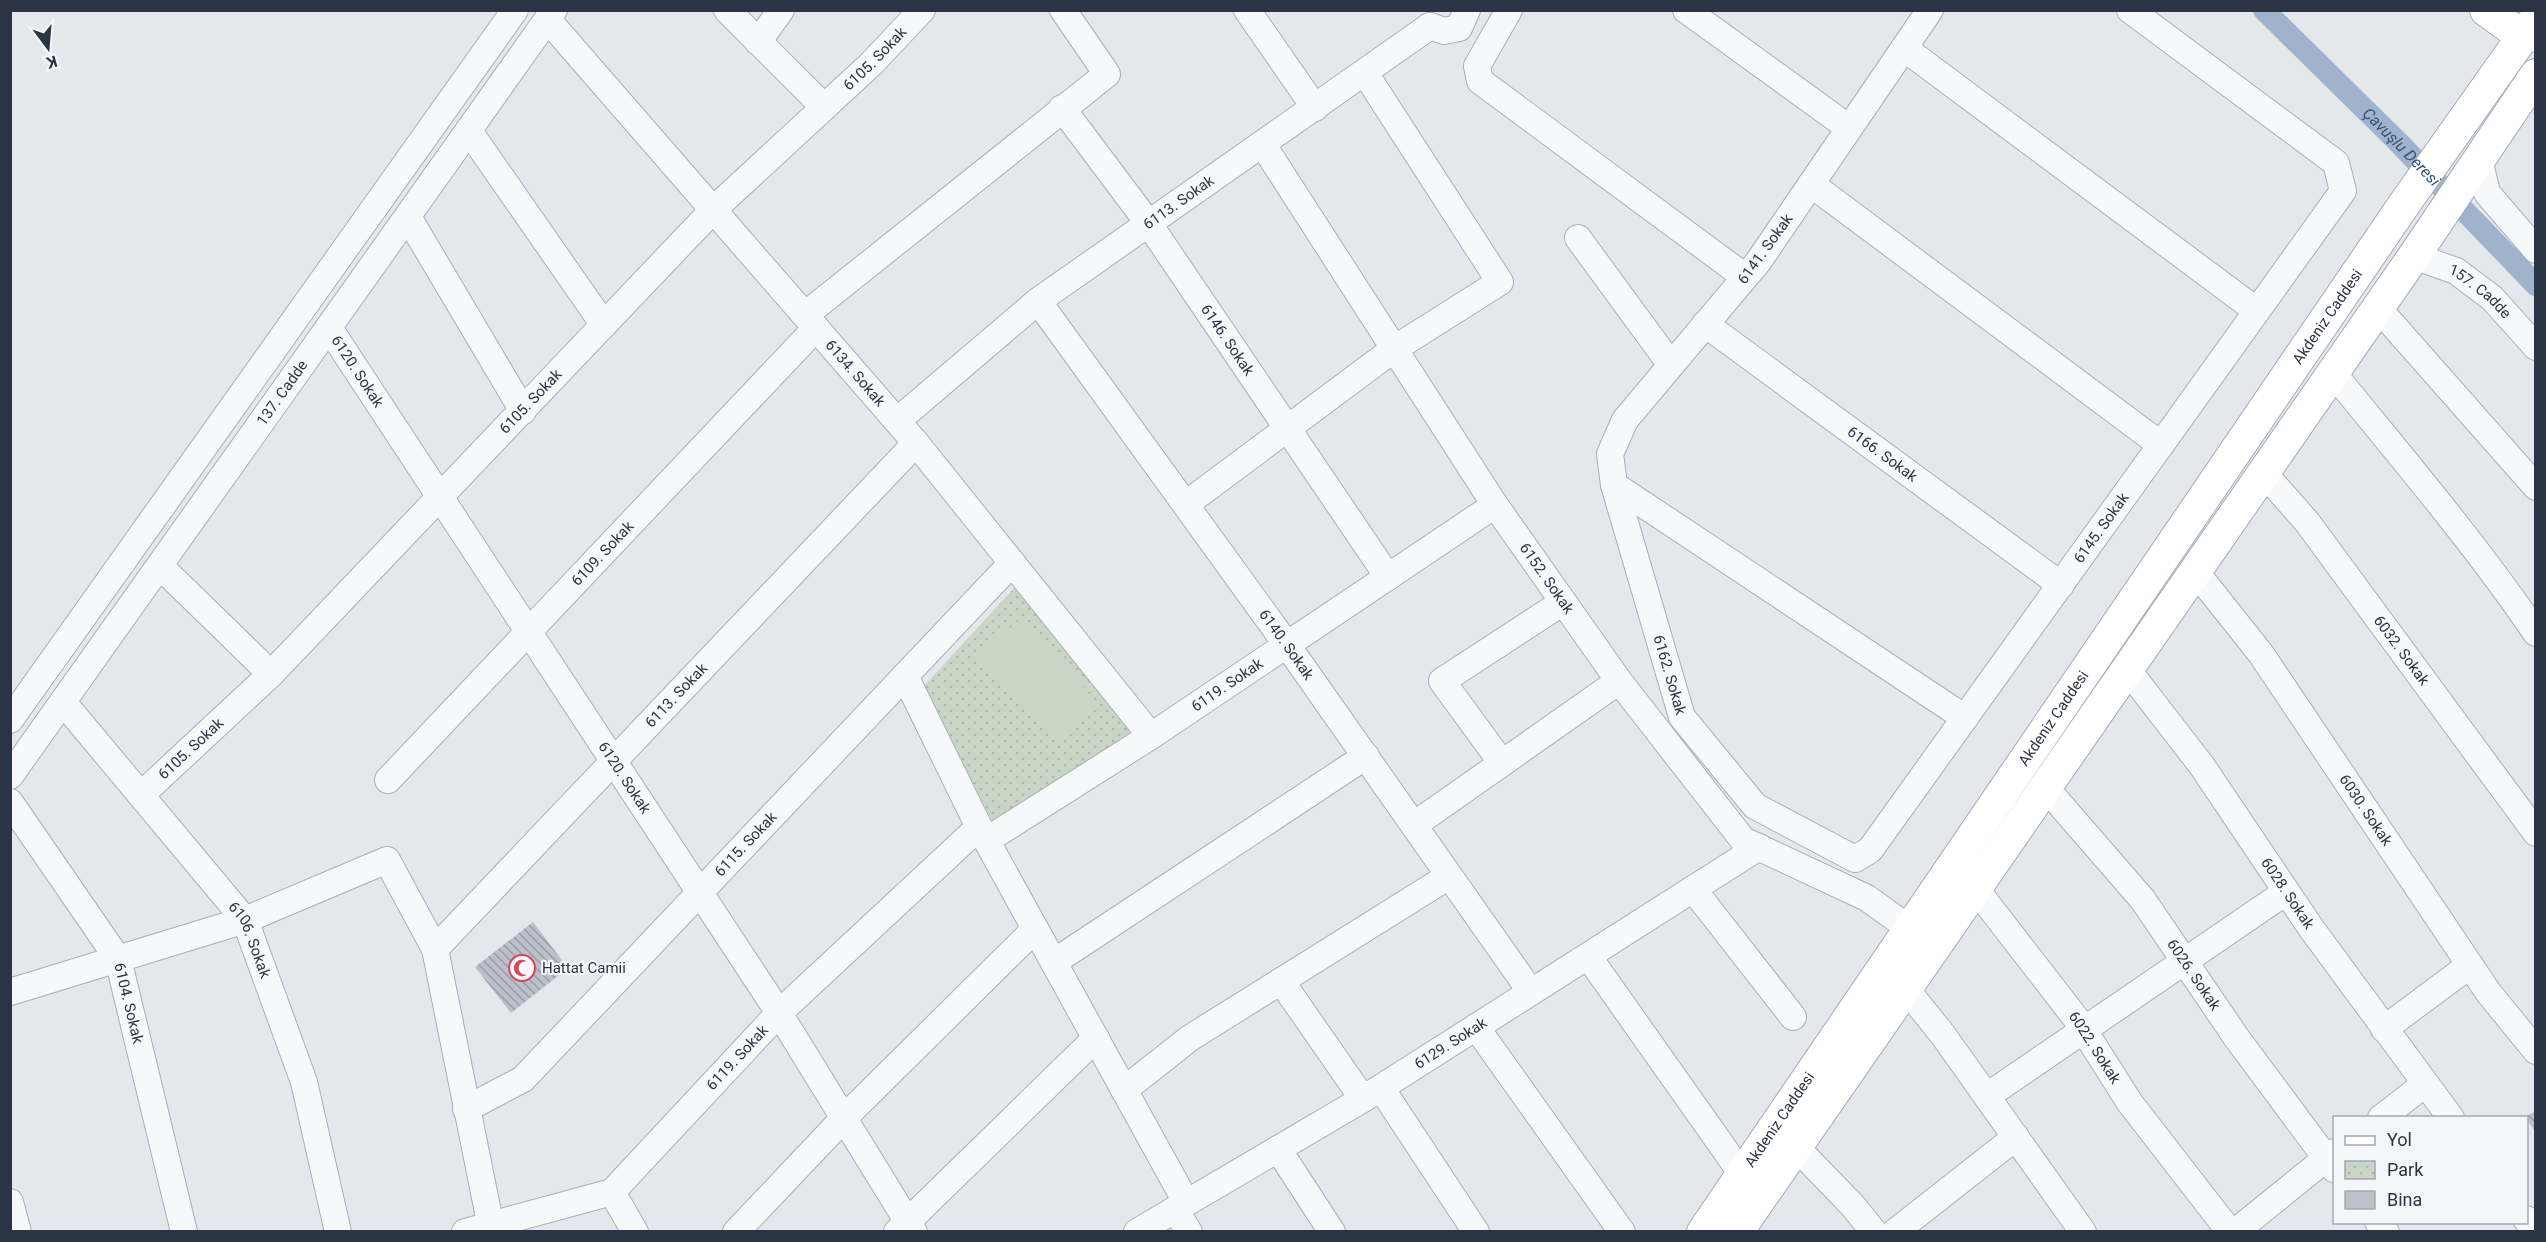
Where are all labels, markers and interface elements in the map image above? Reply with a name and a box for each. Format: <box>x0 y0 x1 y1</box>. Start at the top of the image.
north arrow <box>18 18 78 78</box>
street label: 6105. Sokak <box>839 23 910 94</box>
text: K <box>44 51 60 73</box>
water label: Çavuşlu Deresi <box>2359 103 2445 190</box>
street label: 6113. Sokak <box>1140 171 1218 233</box>
street label: 6141. Sokak <box>1734 210 1797 288</box>
street label: 157. Cadde <box>2447 260 2515 322</box>
street label: Akdeniz Caddesi <box>2289 266 2366 368</box>
street label: 6146. Sokak <box>1197 301 1258 379</box>
street label: 6120. Sokak <box>327 332 388 411</box>
street label: 6134. Sokak <box>821 336 889 410</box>
street label: 137. Cadde <box>253 357 311 429</box>
street label: 6105. Sokak <box>496 365 566 437</box>
street label: 6166. Sokak <box>1844 422 1921 486</box>
street label: 6145. Sokak <box>2070 489 2133 567</box>
street label: 6109. Sokak <box>568 517 638 590</box>
street label: 6152. Sokak <box>1516 540 1578 617</box>
street label: 6140. Sokak <box>1255 606 1318 684</box>
street label: 6032. Sokak <box>2370 612 2433 689</box>
street label: 6162. Sokak <box>1649 633 1690 717</box>
street label: 6119. Sokak <box>1188 654 1267 715</box>
street label: 6113. Sokak <box>641 659 711 731</box>
street label: Akdeniz Caddesi <box>2015 667 2092 769</box>
street label: 6105. Sokak <box>155 714 227 783</box>
street label: 6120. Sokak <box>594 738 655 817</box>
street label: 6030. Sokak <box>2335 771 2396 850</box>
street label: 6115. Sokak <box>711 808 781 880</box>
street label: 6028. Sokak <box>2257 854 2318 933</box>
street label: 6106. Sokak <box>225 898 275 981</box>
street label: 6026. Sokak <box>2163 936 2225 1014</box>
mosque icon: Hattat Camii <box>507 953 537 983</box>
place label: Hattat Camii <box>542 959 626 977</box>
street label: 6104. Sokak <box>110 961 147 1046</box>
street label: 6022. Sokak <box>2065 1008 2125 1087</box>
street label: 6129. Sokak <box>1411 1013 1490 1073</box>
street label: 6119. Sokak <box>703 1021 772 1094</box>
street label: Akdeniz Caddesi <box>1741 1069 1818 1171</box>
legend <box>2333 1116 2528 1224</box>
text: Yol <box>2387 1129 2412 1150</box>
text: Park <box>2387 1159 2424 1180</box>
text: Bina <box>2387 1189 2422 1210</box>

